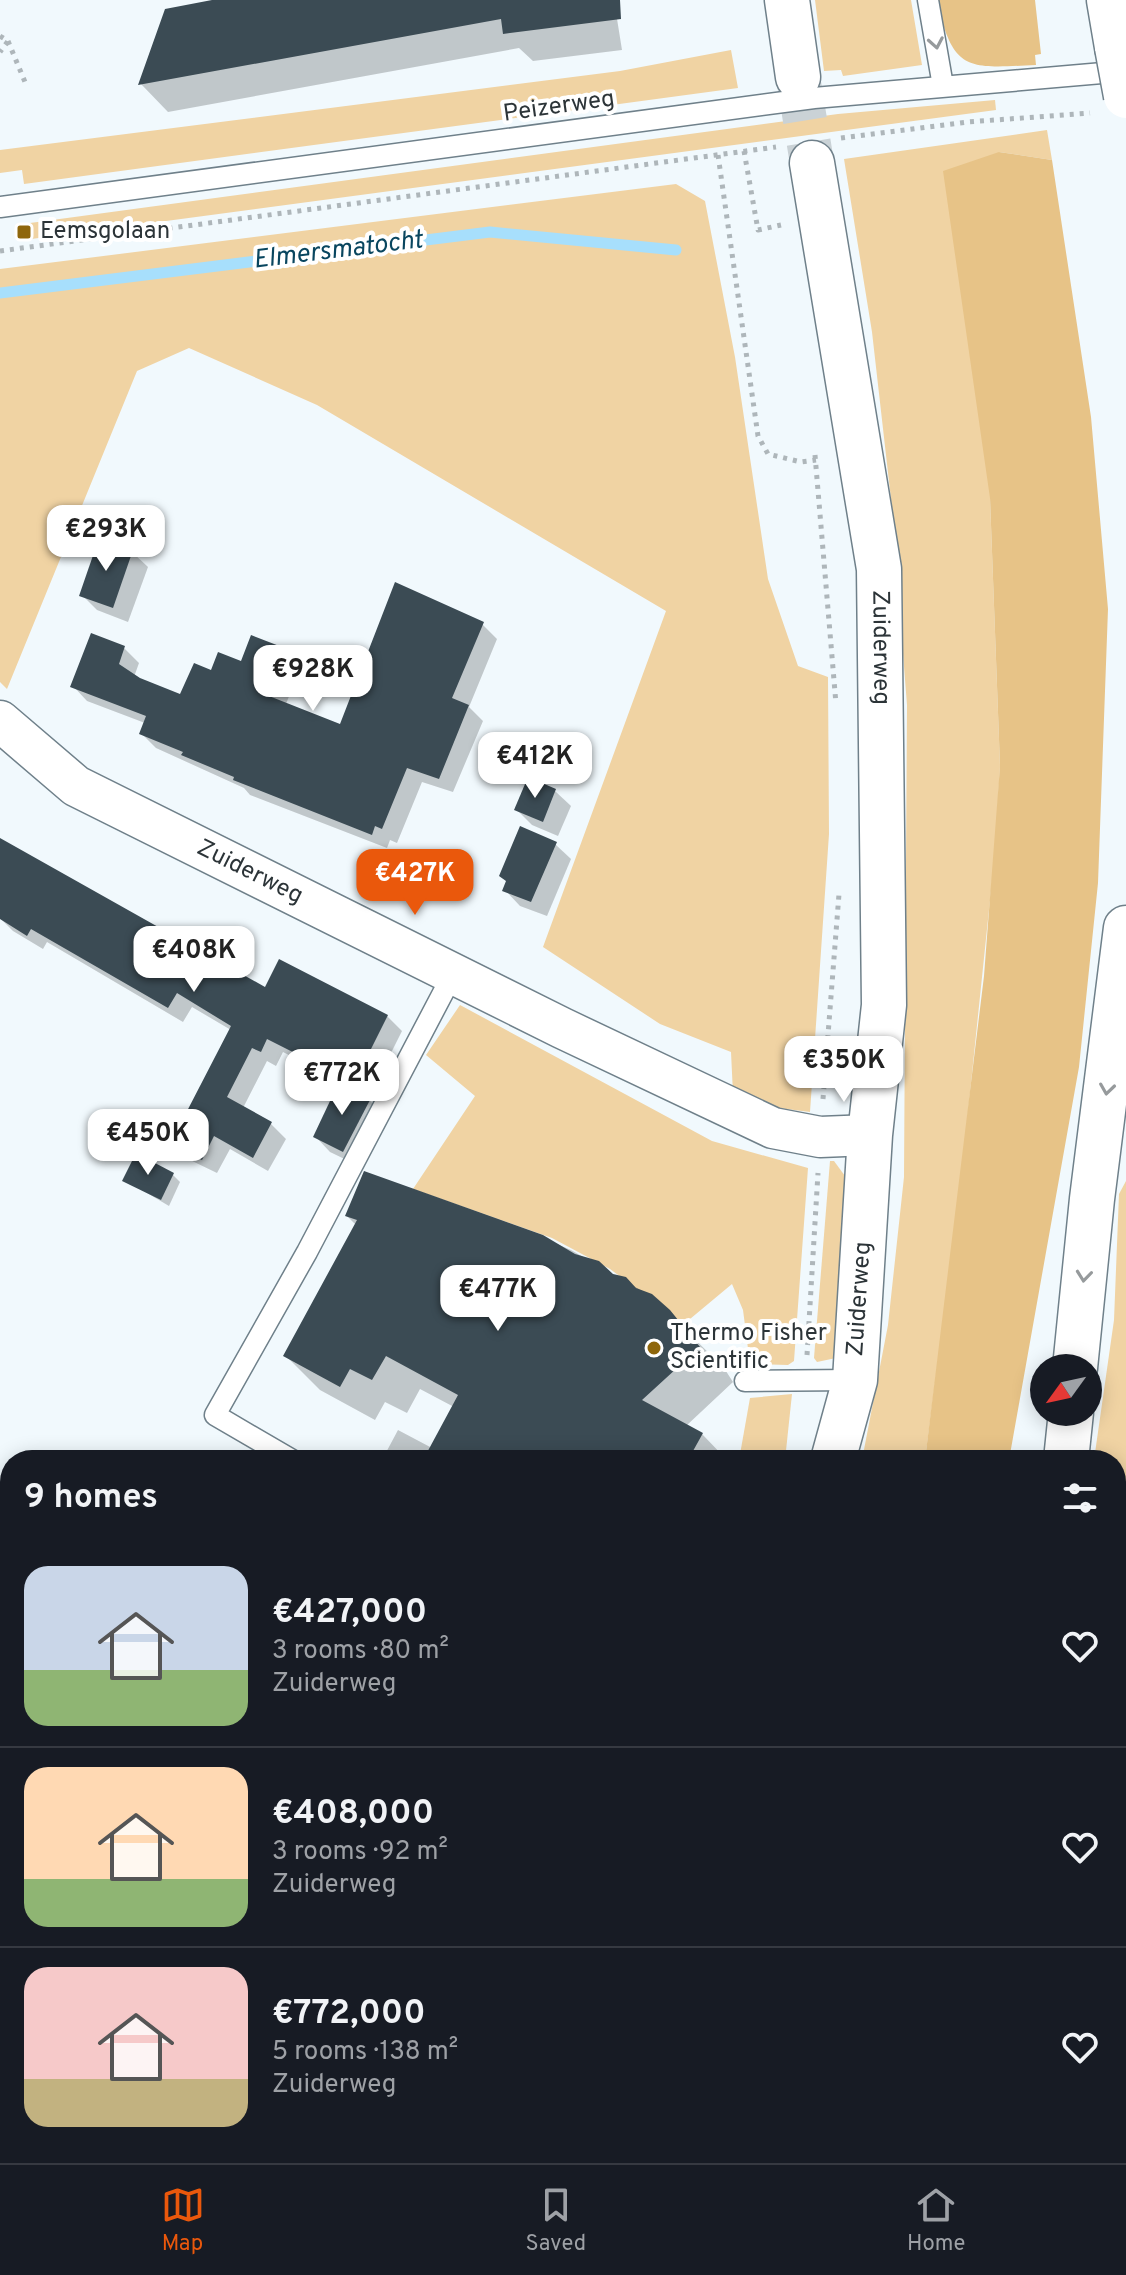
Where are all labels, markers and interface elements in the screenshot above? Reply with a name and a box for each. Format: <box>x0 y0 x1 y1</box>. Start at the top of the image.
one-way arrow <box>926 36 943 50</box>
street label: Peizerweg <box>501 84 617 130</box>
place label: Eemsgolaan <box>40 217 170 247</box>
marker: Eemsgolaan <box>15 223 33 241</box>
water label: Elmersmatocht <box>251 224 426 278</box>
pin: €293K <box>50 505 162 573</box>
text: €293K <box>65 514 147 547</box>
street label: Zuiderweg <box>864 590 896 705</box>
pin: €928K <box>257 645 369 713</box>
text: €928K <box>271 654 355 687</box>
pin: €412K <box>479 732 591 800</box>
text: €412K <box>496 741 574 774</box>
street label: Zuiderweg <box>192 833 308 912</box>
pin: €427K <box>359 849 471 917</box>
text: €427K <box>374 858 456 891</box>
pin: €408K <box>138 926 250 994</box>
text: €408K <box>152 935 236 968</box>
pin: €350K <box>788 1036 900 1104</box>
text: €350K <box>802 1045 886 1078</box>
pin: €772K <box>286 1049 398 1117</box>
text: €772K <box>303 1058 381 1091</box>
one-way arrow <box>1099 1082 1116 1096</box>
pin: €450K <box>92 1109 204 1177</box>
text: €450K <box>106 1118 190 1151</box>
street label: Zuiderweg <box>841 1241 879 1357</box>
pin: €477K <box>442 1265 554 1333</box>
one-way arrow <box>1076 1270 1093 1283</box>
text: €477K <box>458 1274 538 1307</box>
place label: Thermo Fisher Scientific <box>670 1319 827 1377</box>
marker: Thermo Fisher Scientific <box>645 1339 663 1357</box>
north arrow <box>1030 1354 1102 1426</box>
map controls <box>1030 1354 1102 1426</box>
icon: filters <box>1058 1476 1102 1520</box>
text: 9 homes <box>24 1477 158 1520</box>
text: €427,000 <box>272 1592 427 1635</box>
icon: home <box>88 1598 184 1694</box>
icon: heart <box>1058 1624 1102 1668</box>
text: 3 rooms · 80 m² <box>272 1635 449 1668</box>
text: Zuiderweg <box>272 1668 396 1701</box>
text: €408,000 <box>272 1793 434 1836</box>
icon: home <box>88 1799 184 1895</box>
icon: heart <box>1058 1825 1102 1869</box>
text: 3 rooms · 92 m² <box>272 1836 448 1869</box>
text: Zuiderweg <box>272 1869 396 1902</box>
text: €772,000 <box>272 1993 426 2036</box>
icon: home <box>88 1999 184 2095</box>
icon: heart <box>1058 2025 1102 2069</box>
text: 5 rooms · 138 m² <box>272 2036 458 2069</box>
text: Zuiderweg <box>272 2069 396 2102</box>
tab: Map <box>161 2183 205 2258</box>
tab: Saved <box>526 2183 586 2258</box>
tab: Home <box>907 2183 965 2258</box>

